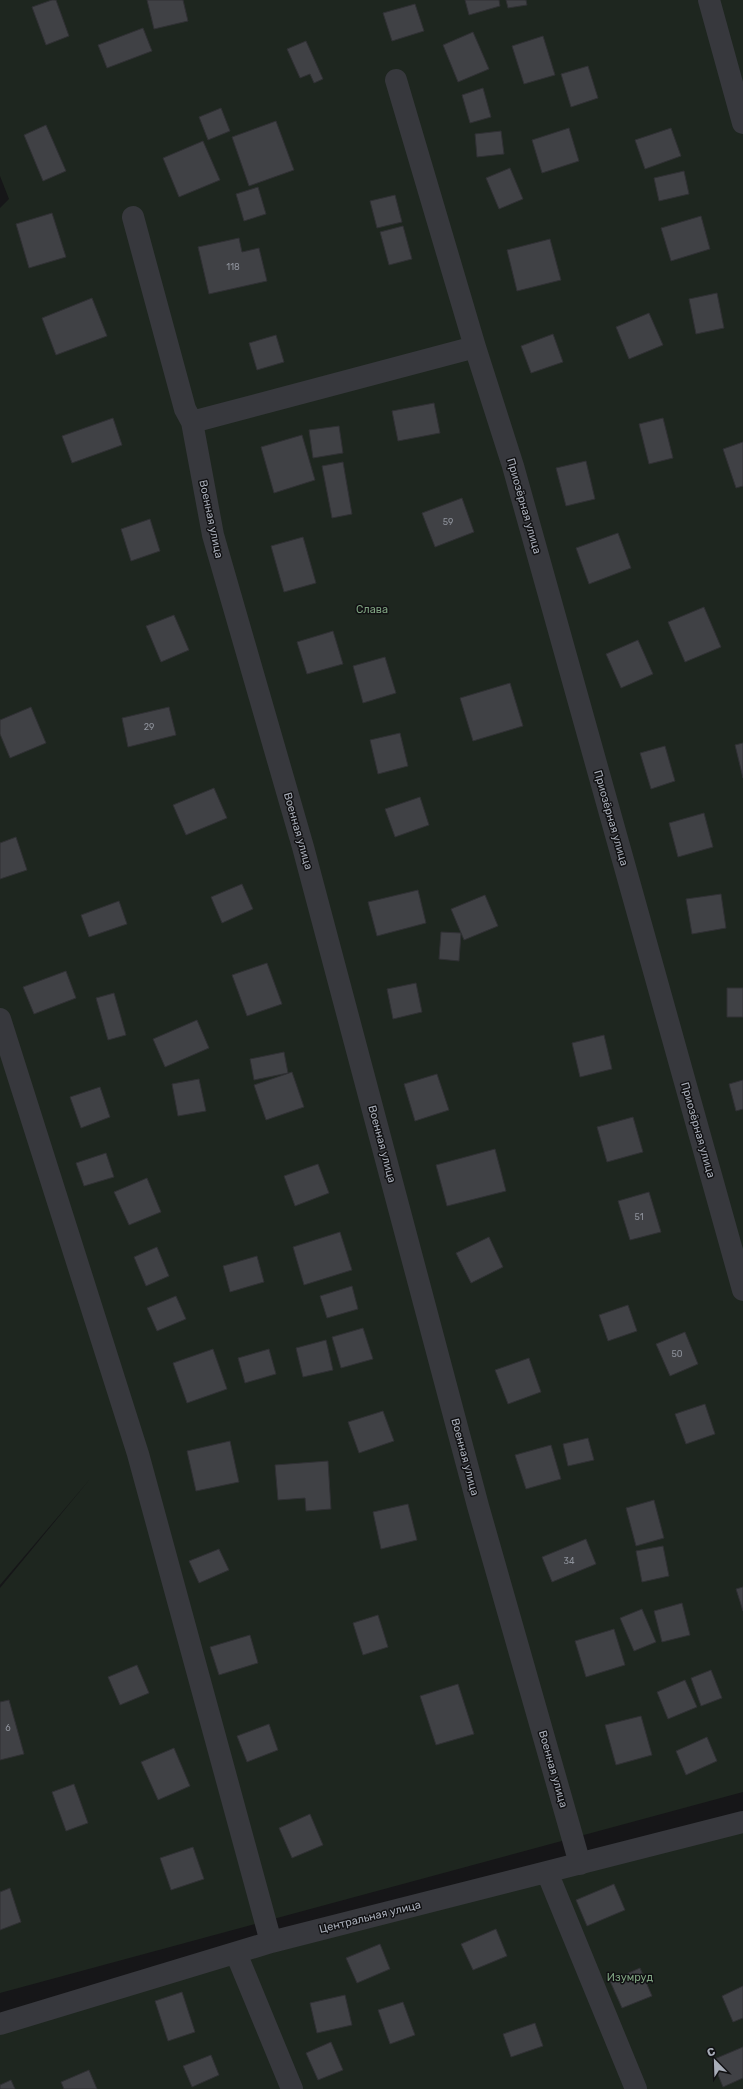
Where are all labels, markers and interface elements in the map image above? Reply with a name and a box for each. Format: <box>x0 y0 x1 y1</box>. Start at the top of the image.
house number: 118 <box>226 262 240 272</box>
street label: Приозёрная улица <box>504 457 544 555</box>
street label: Военная улица <box>196 479 226 559</box>
house number: 59 <box>443 517 453 527</box>
park label: Слава <box>356 603 388 616</box>
house number: 29 <box>144 722 154 732</box>
street label: Приозёрная улица <box>591 769 631 867</box>
street label: Военная улица <box>281 791 315 871</box>
street label: Приозёрная улица <box>678 1081 718 1179</box>
street label: Военная улица <box>365 1104 399 1184</box>
house number: 51 <box>634 1212 644 1222</box>
house number: 50 <box>671 1349 683 1359</box>
street label: Военная улица <box>448 1417 482 1497</box>
house number: 34 <box>564 1556 575 1566</box>
house number: 6 <box>5 1723 11 1733</box>
street label: Военная улица <box>536 1729 570 1809</box>
street label: Центральная улица <box>318 1898 422 1936</box>
park label: Изумруд <box>607 1971 654 1984</box>
north arrow <box>695 2041 735 2081</box>
text: С <box>705 2045 718 2060</box>

